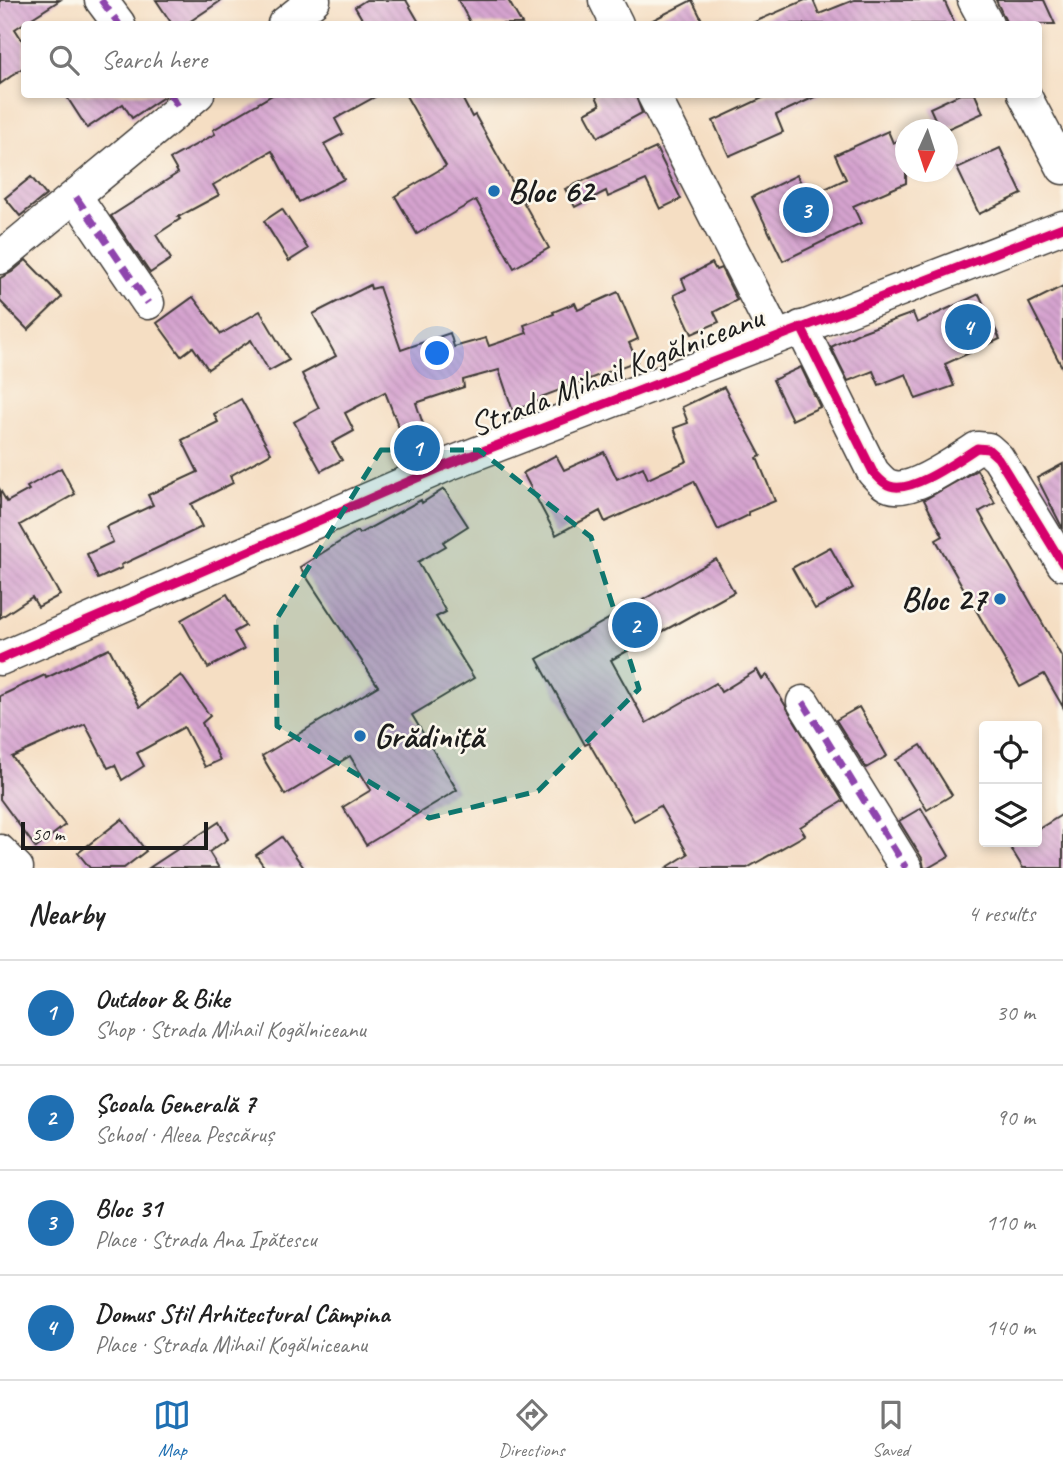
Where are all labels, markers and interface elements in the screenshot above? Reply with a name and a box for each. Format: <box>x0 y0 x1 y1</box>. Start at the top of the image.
search box <box>21 21 1042 98</box>
icon: search <box>45 41 83 79</box>
text: Search here <box>101 43 207 76</box>
north arrow <box>895 119 958 182</box>
place label: Bloc 62 <box>508 170 597 212</box>
marker: Bloc 62 <box>486 183 502 199</box>
pin: 3 <box>783 184 829 236</box>
street label: Strada Mihail Kogălniceanu <box>464 295 770 446</box>
pin: 4 <box>945 301 991 353</box>
your location <box>420 336 454 370</box>
pin: 1 <box>394 422 440 474</box>
place label: Bloc 27 <box>901 578 989 620</box>
marker: Bloc 27 <box>992 591 1008 607</box>
pin: 2 <box>612 599 658 651</box>
place label: Grădiniță <box>374 715 487 757</box>
map controls <box>979 721 1042 847</box>
button: locate <box>979 721 1042 784</box>
marker: Grădiniță <box>352 728 368 744</box>
button: layers <box>979 784 1042 847</box>
scale bar <box>21 819 208 851</box>
text: 50 m <box>32 822 64 846</box>
text: Nearby <box>28 895 104 933</box>
text: 4 results <box>968 899 1035 928</box>
text: Outdoor & Bike <box>95 982 230 1015</box>
text: 1 <box>46 998 56 1027</box>
text: 30 m <box>996 998 1035 1027</box>
text: Shop · Strada Mihail Kogălniceanu <box>95 1015 366 1044</box>
text: Școala Generală 7 <box>95 1087 255 1120</box>
text: 2 <box>46 1103 56 1132</box>
text: 90 m <box>996 1103 1035 1132</box>
text: School · Aleea Pescăruș <box>95 1120 274 1149</box>
text: Bloc 31 <box>95 1192 162 1225</box>
text: 3 <box>46 1208 56 1237</box>
text: 110 m <box>986 1208 1035 1237</box>
text: Place · Strada Ana Ipătescu <box>95 1225 317 1254</box>
text: Domus Stil Arhitectural Câmpina <box>95 1297 390 1330</box>
text: 4 <box>46 1313 56 1342</box>
text: 140 m <box>986 1313 1035 1342</box>
text: Place · Strada Mihail Kogălniceanu <box>95 1330 367 1359</box>
tab: Map <box>153 1396 191 1462</box>
tab: Directions <box>498 1396 565 1462</box>
tab: Saved <box>872 1396 910 1462</box>

